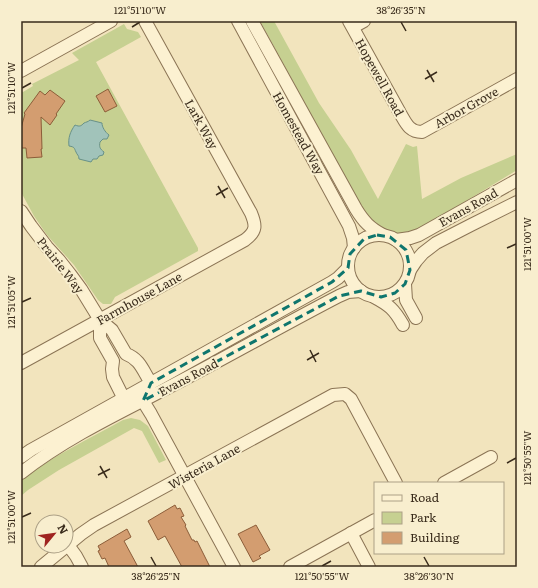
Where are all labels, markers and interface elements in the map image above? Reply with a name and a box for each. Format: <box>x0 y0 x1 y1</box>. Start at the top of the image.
text: 121°51'10"W <box>114 2 166 17</box>
text: 38°26'35"N <box>376 2 426 17</box>
street label: Hopewell Road <box>351 35 409 120</box>
text: 121°51'10"W <box>3 62 18 114</box>
street label: Arbor Grove <box>431 82 501 132</box>
street label: Homestead Way <box>269 88 329 178</box>
street label: Lark Way <box>181 96 223 152</box>
street label: Evans Road <box>435 183 502 231</box>
text: 121°51'00"W <box>519 217 534 271</box>
street label: Prairie Way <box>33 233 89 297</box>
street label: Farmhouse Lane <box>93 267 185 329</box>
text: 121°51'05"W <box>3 275 18 329</box>
street label: Evans Road <box>155 353 222 400</box>
text: 121°50'55"W <box>519 431 534 485</box>
street label: Wisteria Lane <box>165 439 243 493</box>
legend <box>374 482 504 554</box>
text: Road <box>410 488 440 506</box>
text: 121°51'00"W <box>3 490 18 544</box>
text: Park <box>410 508 437 526</box>
north arrow <box>34 514 74 554</box>
text: N <box>54 521 73 537</box>
text: Building <box>410 528 460 546</box>
text: 38°26'25"N <box>131 568 181 583</box>
text: 121°50'55"W <box>295 568 349 583</box>
text: 38°26'30"N <box>404 568 454 583</box>

